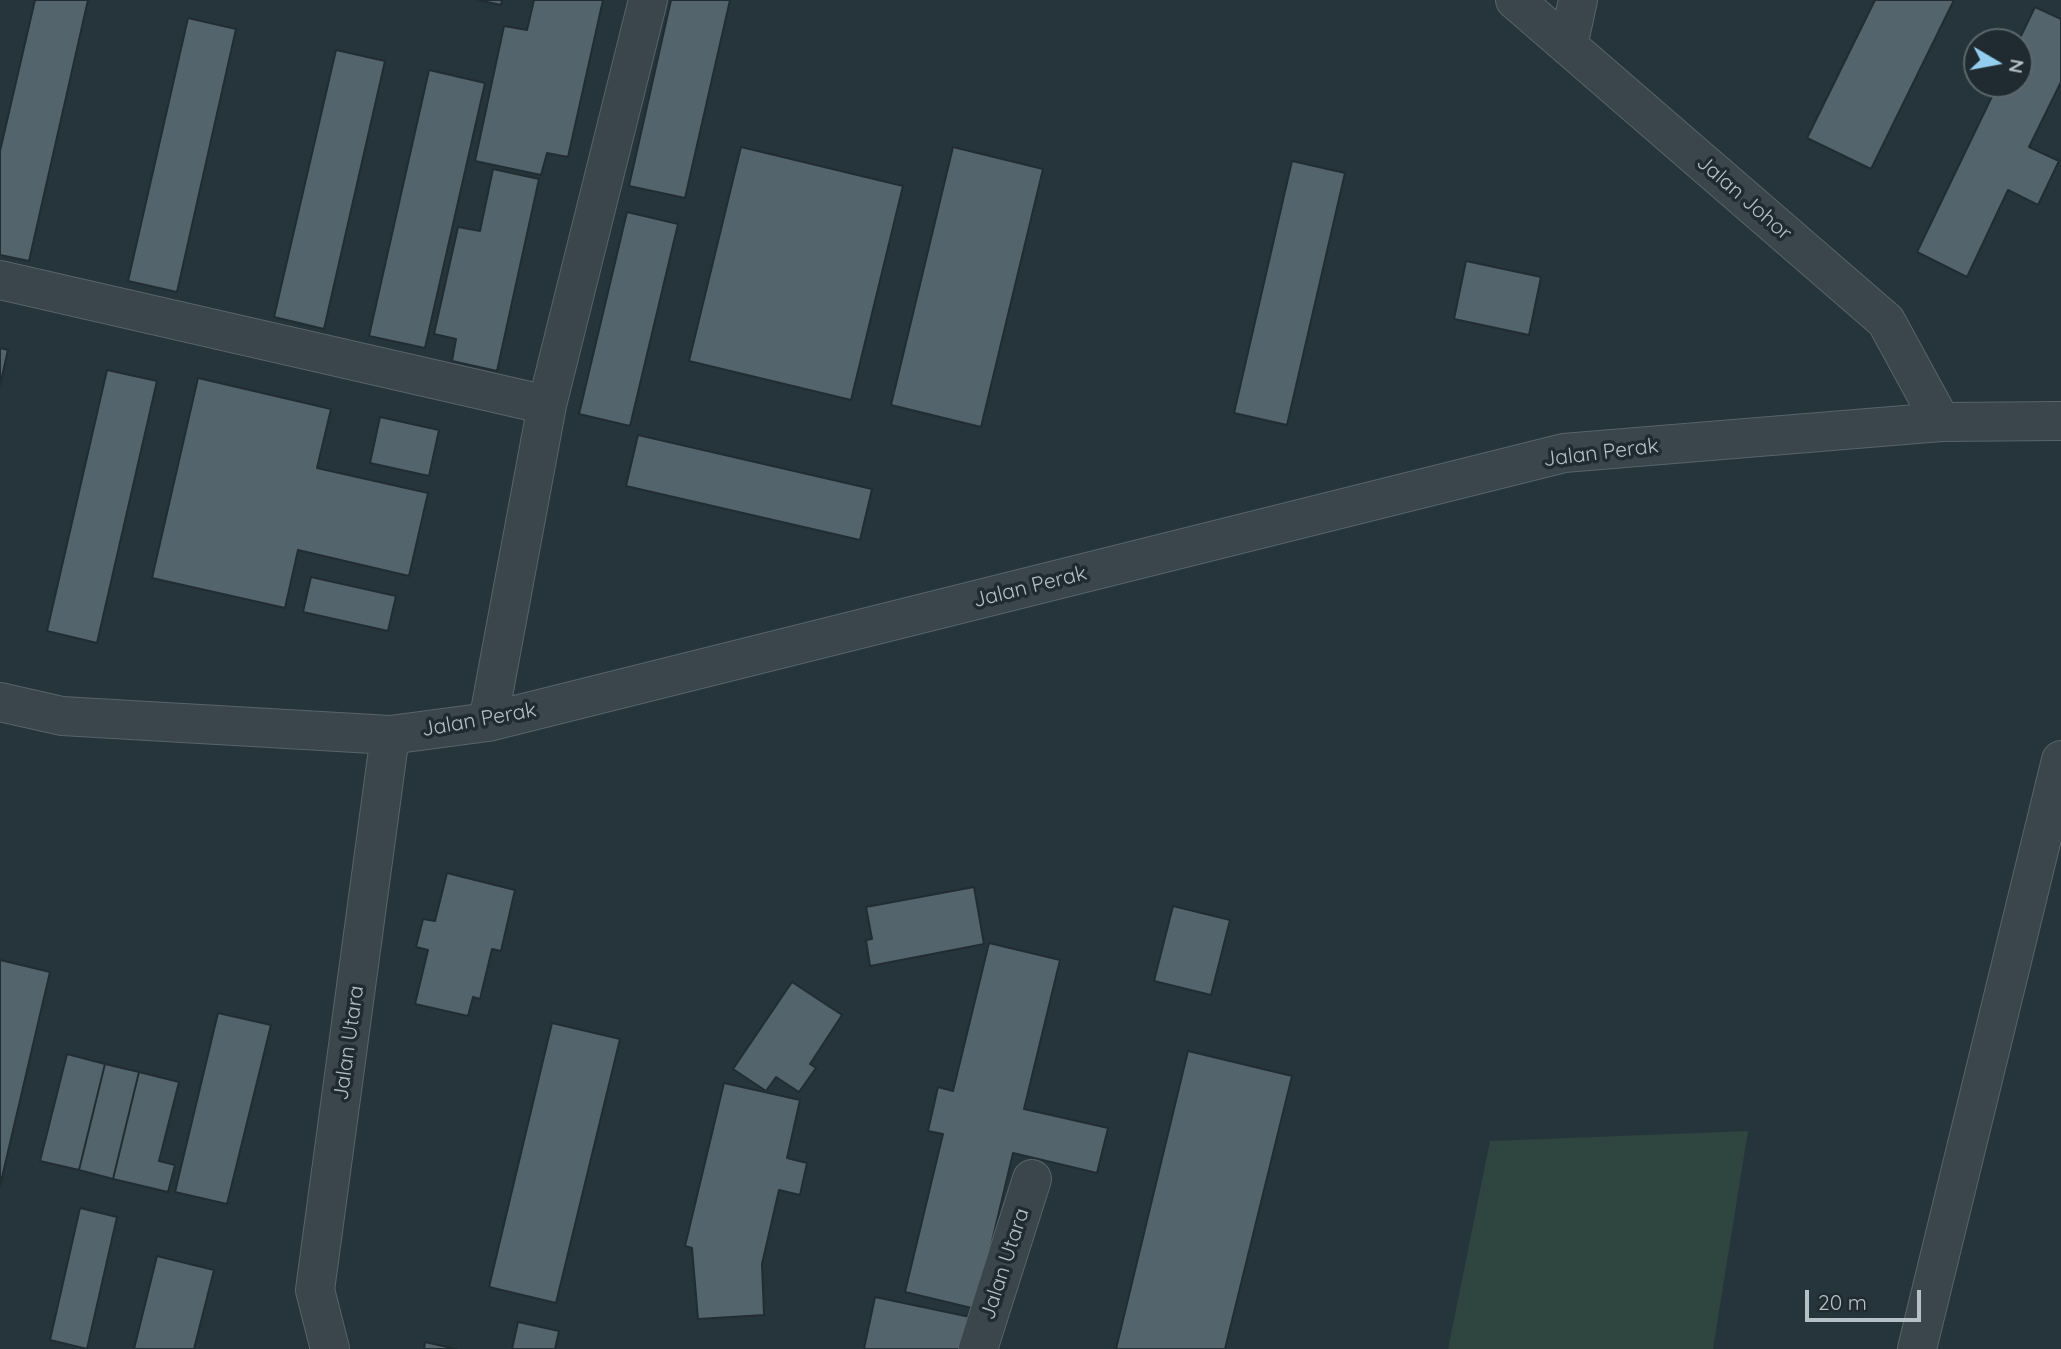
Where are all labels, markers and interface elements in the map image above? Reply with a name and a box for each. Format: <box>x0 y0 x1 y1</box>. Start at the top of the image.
north arrow <box>1963 28 2033 98</box>
text: N <box>2004 57 2030 75</box>
street label: Jalan Johor <box>1691 150 1797 246</box>
street label: Jalan Perak <box>1542 433 1660 473</box>
street label: Jalan Perak <box>971 561 1089 613</box>
street label: Jalan Perak <box>420 698 538 742</box>
street label: Jalan Utara <box>328 984 370 1102</box>
street label: Jalan Utara <box>975 1205 1035 1323</box>
scale bar <box>1809 1276 1924 1320</box>
text: 20 m <box>1818 1289 1867 1315</box>

